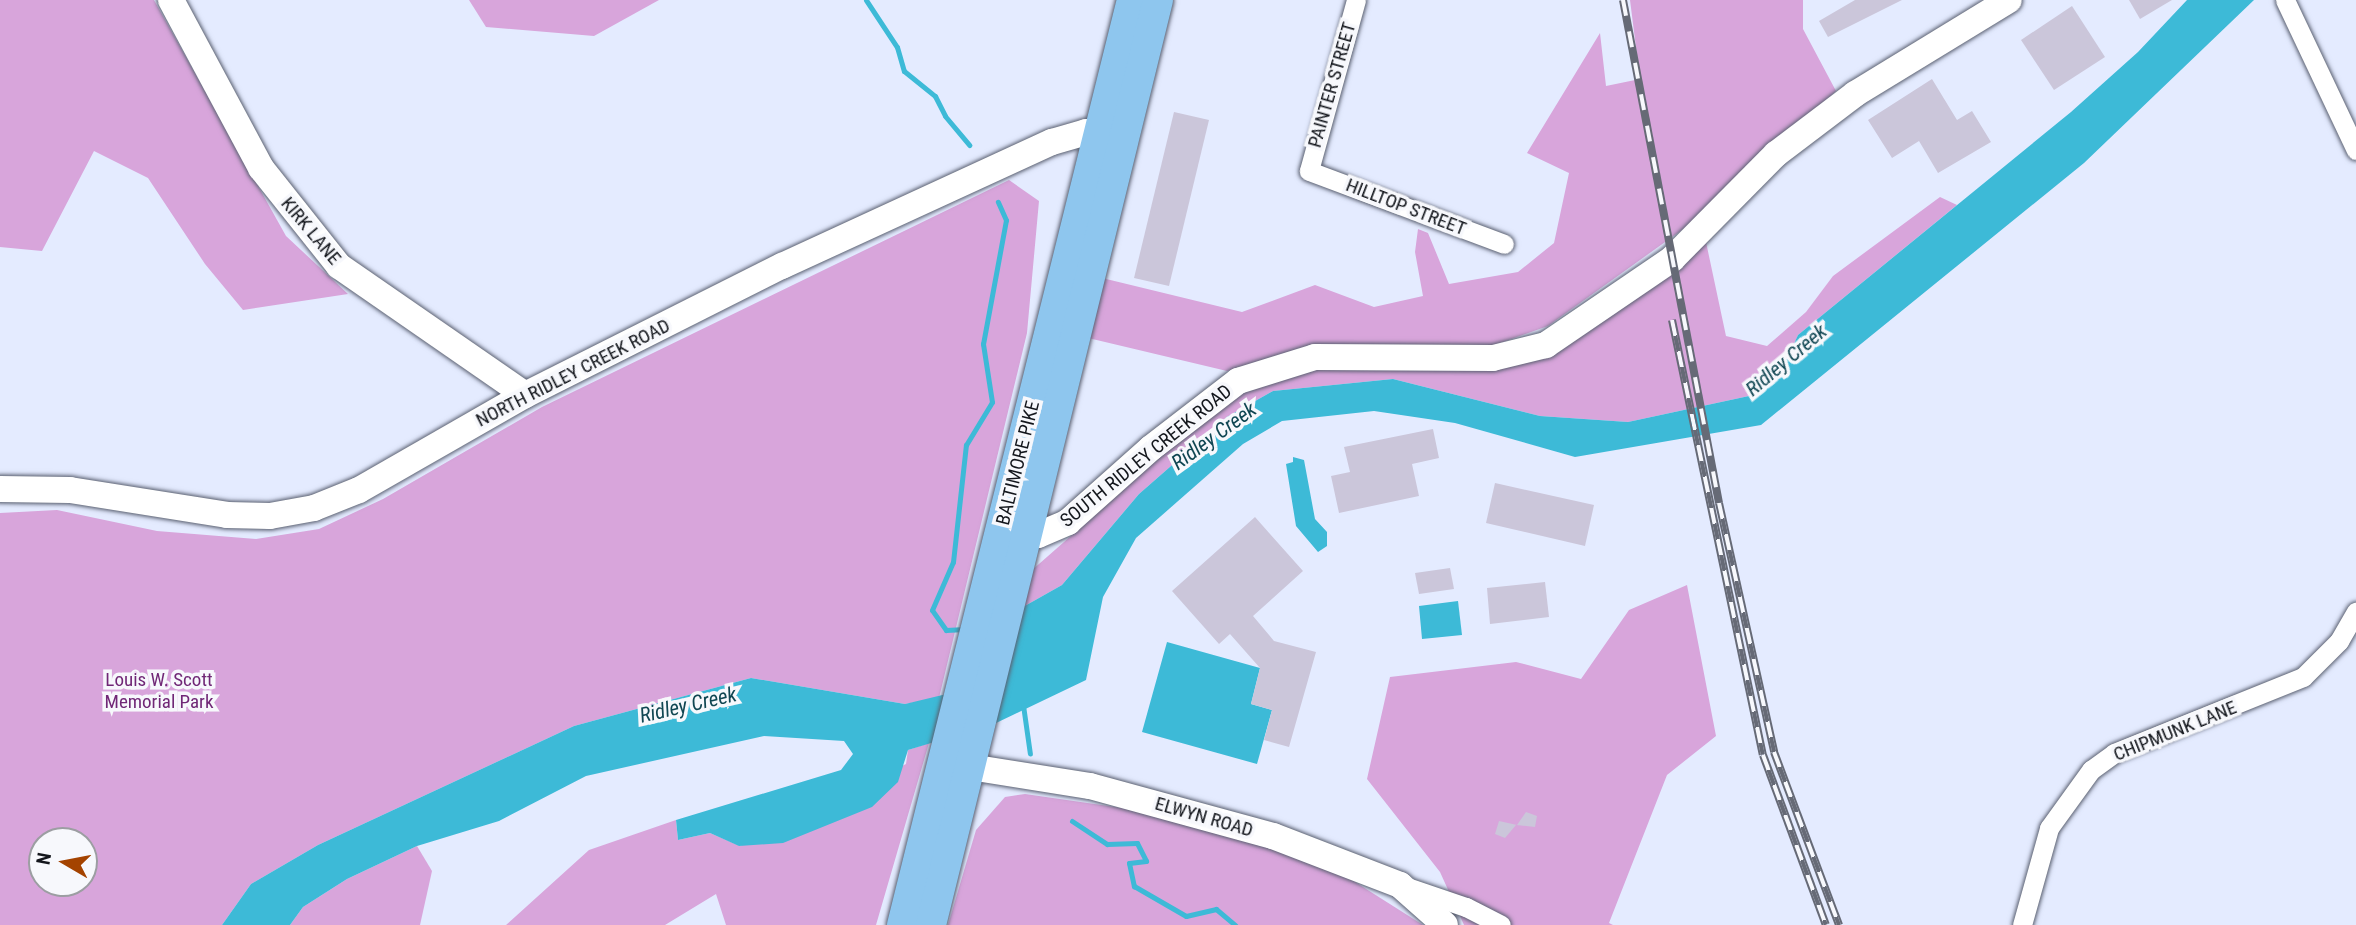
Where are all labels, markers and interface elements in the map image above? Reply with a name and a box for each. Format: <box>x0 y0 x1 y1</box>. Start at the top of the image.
street label: PAINTER STREET <box>1303 20 1361 150</box>
street label: HILLTOP STREET <box>1343 174 1469 240</box>
street label: KIRK LANE <box>276 193 346 269</box>
street label: NORTH RIDLEY CREEK ROAD <box>472 314 674 432</box>
water label: Ridley Creek <box>1740 319 1832 401</box>
street label: SOUTH RIDLEY CREEK ROAD <box>1056 380 1236 532</box>
water label: Ridley Creek <box>1167 397 1261 475</box>
street label: BALTIMORE PIKE <box>992 399 1044 527</box>
park label: Louis W. Scott Memorial Park <box>105 669 213 713</box>
water label: Ridley Creek <box>637 682 739 728</box>
street label: CHIPMUNK LANE <box>2110 696 2240 766</box>
street label: ELWYN ROAD <box>1152 792 1256 842</box>
north arrow <box>28 827 98 897</box>
text: N <box>31 851 56 866</box>

